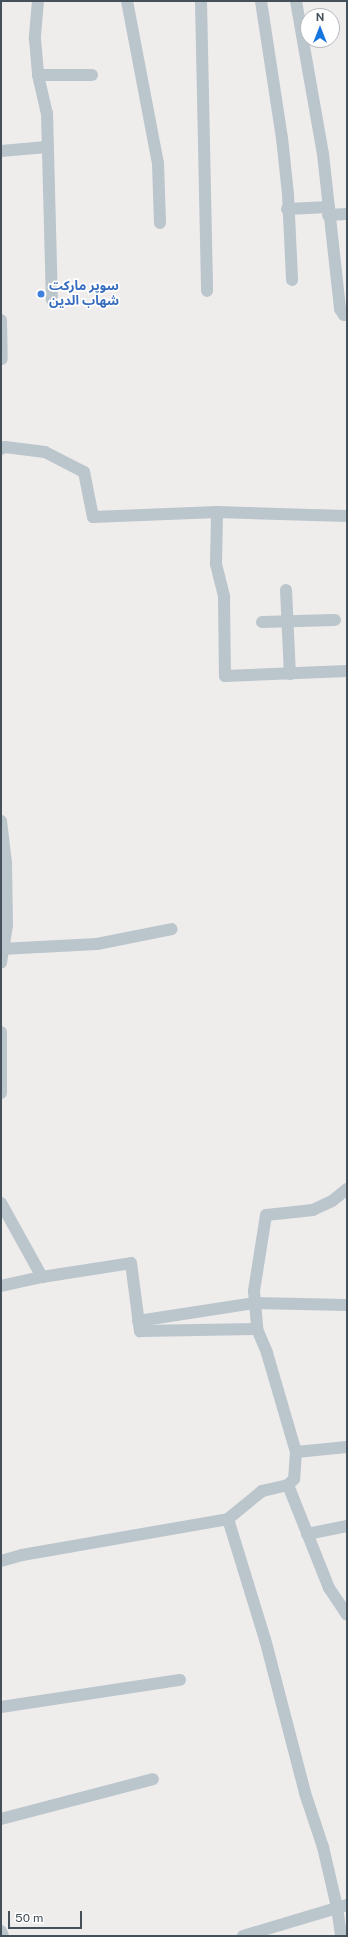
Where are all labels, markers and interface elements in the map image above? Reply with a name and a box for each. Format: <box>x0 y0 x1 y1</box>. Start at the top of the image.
north arrow <box>300 8 340 48</box>
text: N <box>316 11 324 23</box>
place label: سوپر مارکت شهاب الدین <box>49 279 119 310</box>
marker: سوپر مارکت شهاب الدین <box>36 289 46 299</box>
scale bar <box>10 1903 84 1929</box>
text: 50 m <box>15 1911 43 1925</box>

